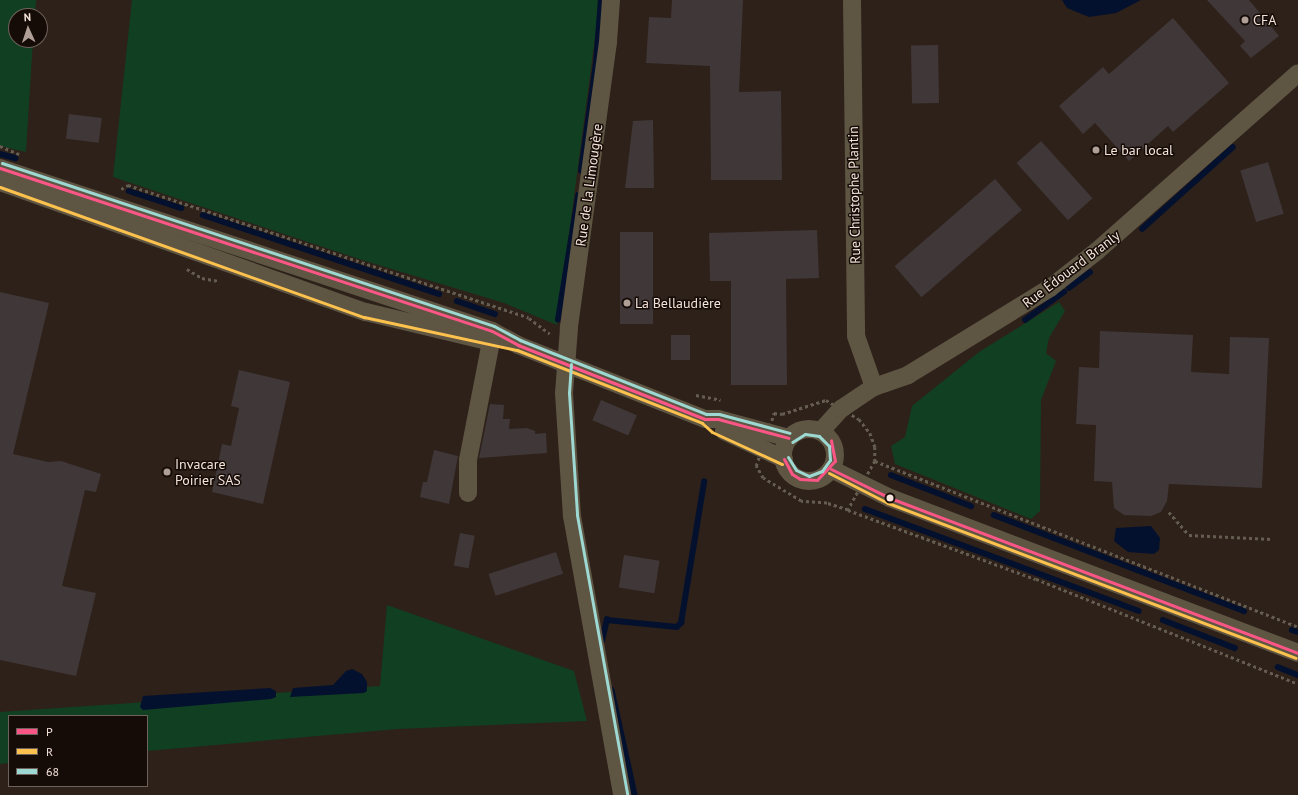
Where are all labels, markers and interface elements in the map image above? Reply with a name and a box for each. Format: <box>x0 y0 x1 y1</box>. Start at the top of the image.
north arrow <box>8 8 48 48</box>
text: N <box>23 10 31 24</box>
place label: CFA <box>1253 12 1276 28</box>
marker: CFA <box>1240 15 1250 25</box>
street label: Rue de la Limougère <box>572 123 606 247</box>
street label: Rue Christophe Plantin <box>844 126 864 264</box>
place label: Le bar local <box>1104 142 1173 158</box>
marker: Le bar local <box>1091 145 1101 155</box>
street label: Rue Édouard Branly <box>1019 227 1123 311</box>
place label: La Bellaudière <box>635 295 721 311</box>
marker: La Bellaudière <box>622 298 632 308</box>
place label: Invacare Poirier SAS <box>175 456 241 488</box>
marker: Invacare Poirier SAS <box>162 467 172 477</box>
unlabelled marker <box>885 493 895 503</box>
legend <box>8 715 148 787</box>
text: P <box>46 724 53 739</box>
text: R <box>46 744 53 759</box>
text: 68 <box>46 764 59 779</box>

